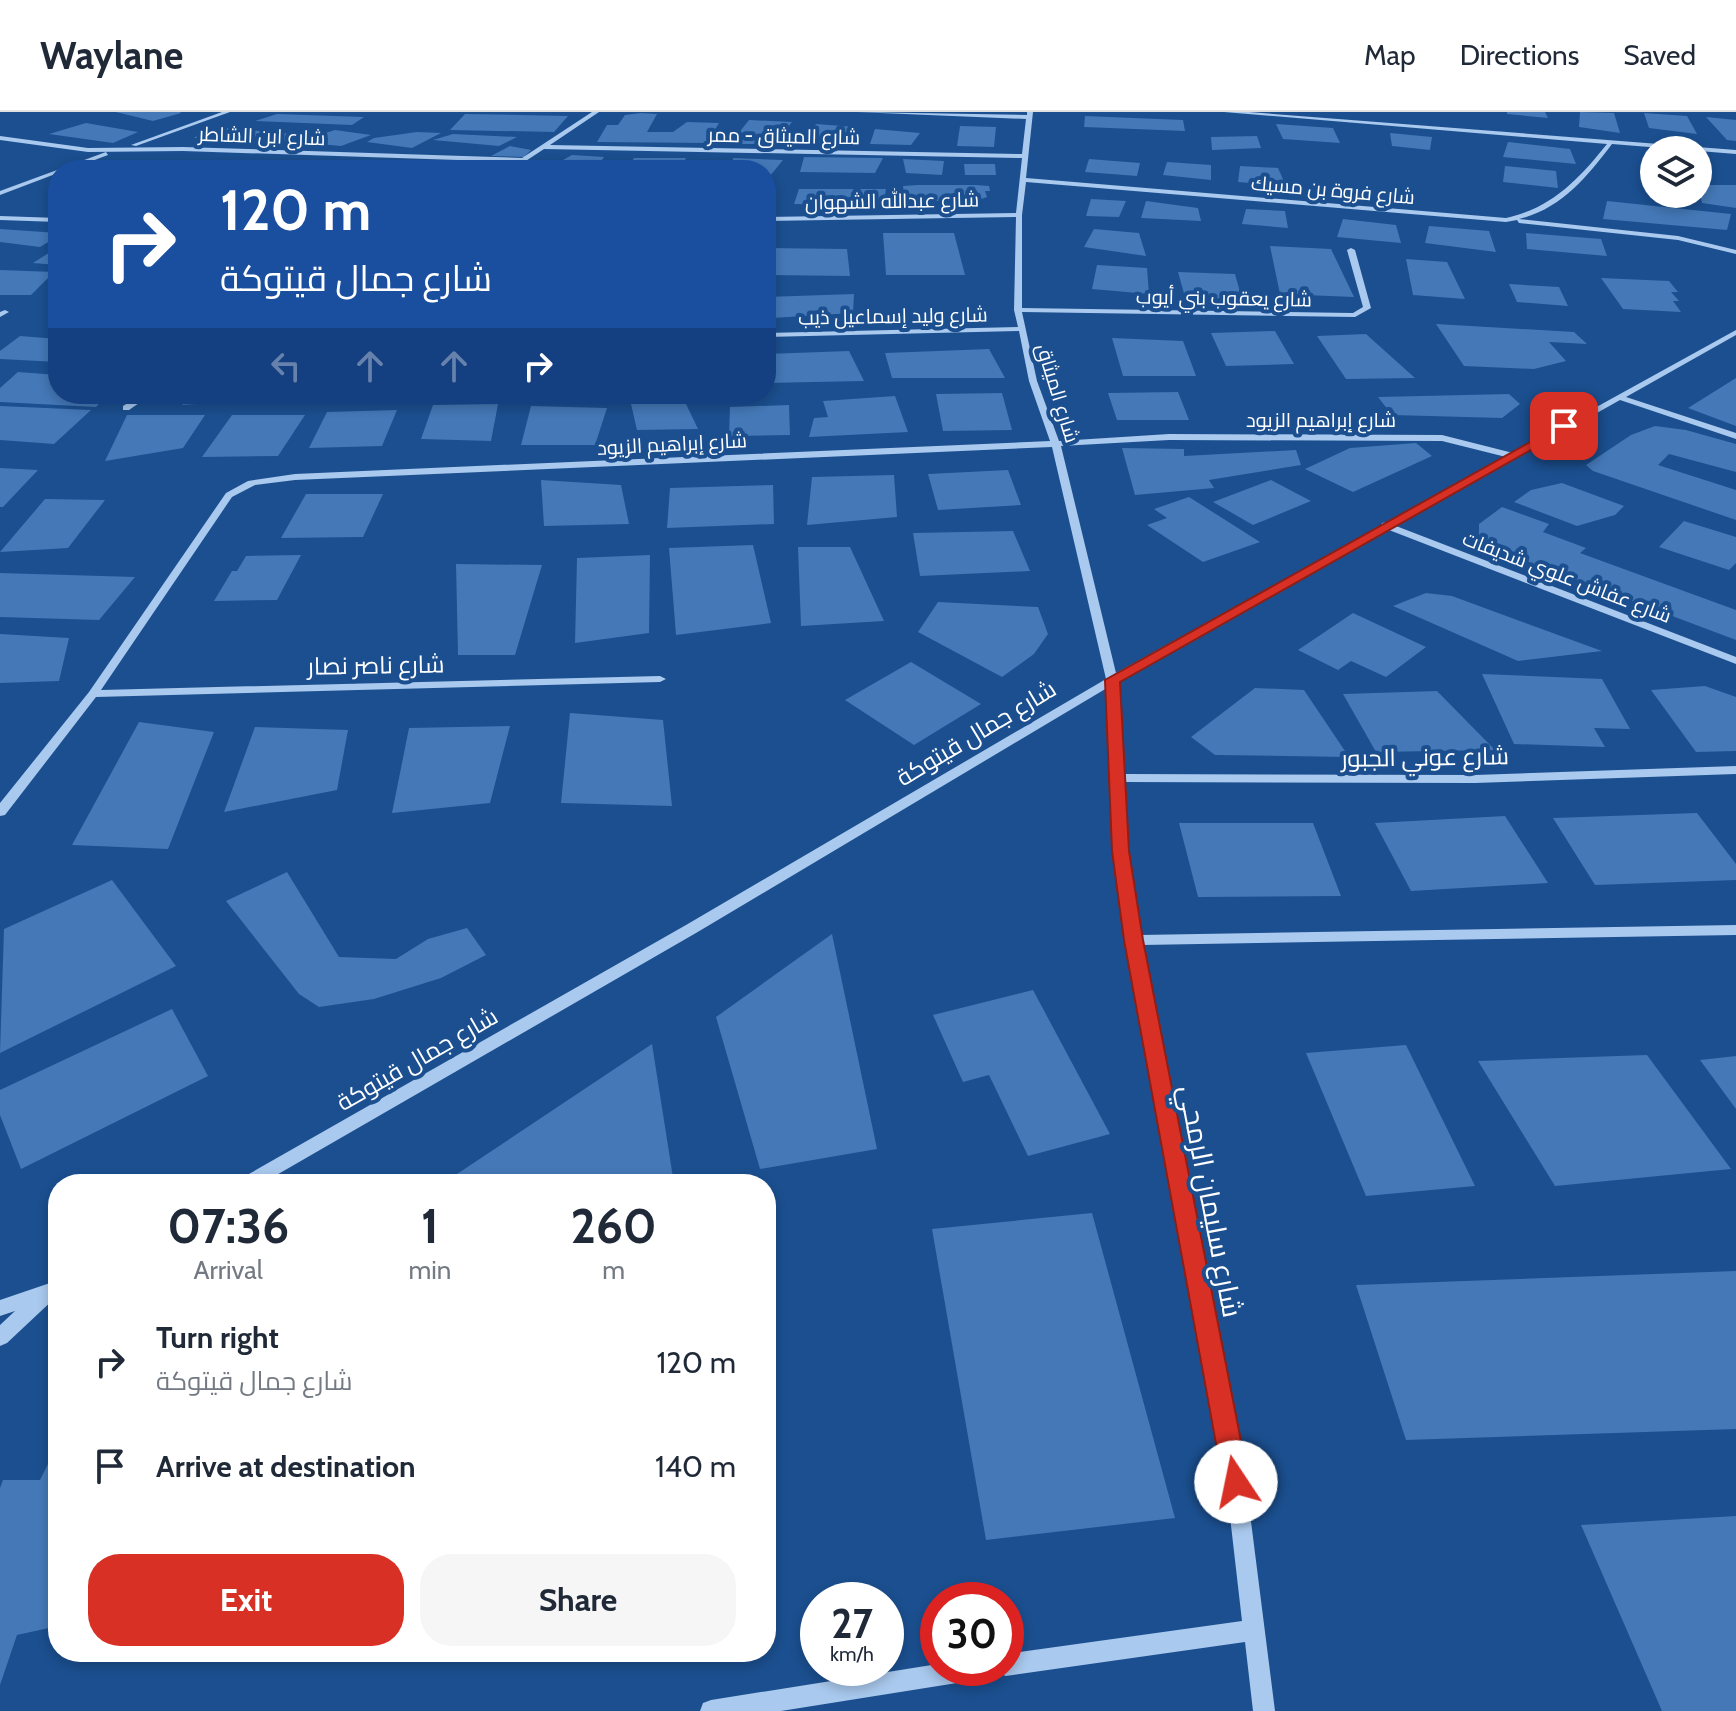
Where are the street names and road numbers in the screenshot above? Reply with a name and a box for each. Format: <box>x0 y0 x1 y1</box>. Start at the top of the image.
street label: شارع ابن الشاطر <box>197 122 326 152</box>
street label: شارع الميثاق - ممر <box>707 123 860 151</box>
street label: شارع فروة بن مسيك <box>1250 171 1416 211</box>
street label: شارع عبدالله الشهوان <box>805 186 979 217</box>
street label: شارع يعقوب بني أيوب <box>1136 284 1312 316</box>
street label: شارع وليد إسماعيل ذيب <box>798 302 988 332</box>
street label: شارع الميثاق <box>1030 340 1084 446</box>
street label: شارع إبراهيم الزيود <box>1246 408 1396 434</box>
street label: شارع إبراهيم الزيود <box>597 428 748 462</box>
street label: شارع عفاش علوي شديفات <box>1458 526 1675 632</box>
street label: شارع ناصر نصار <box>305 649 445 683</box>
street label: شارع جمال قيتوكة <box>891 674 1062 794</box>
street label: شارع عوني الجبور <box>1339 741 1509 778</box>
street label: شارع جمال قيتوكة <box>331 1001 504 1119</box>
street label: شارع سليمان الرمحي <box>1167 1082 1250 1321</box>

